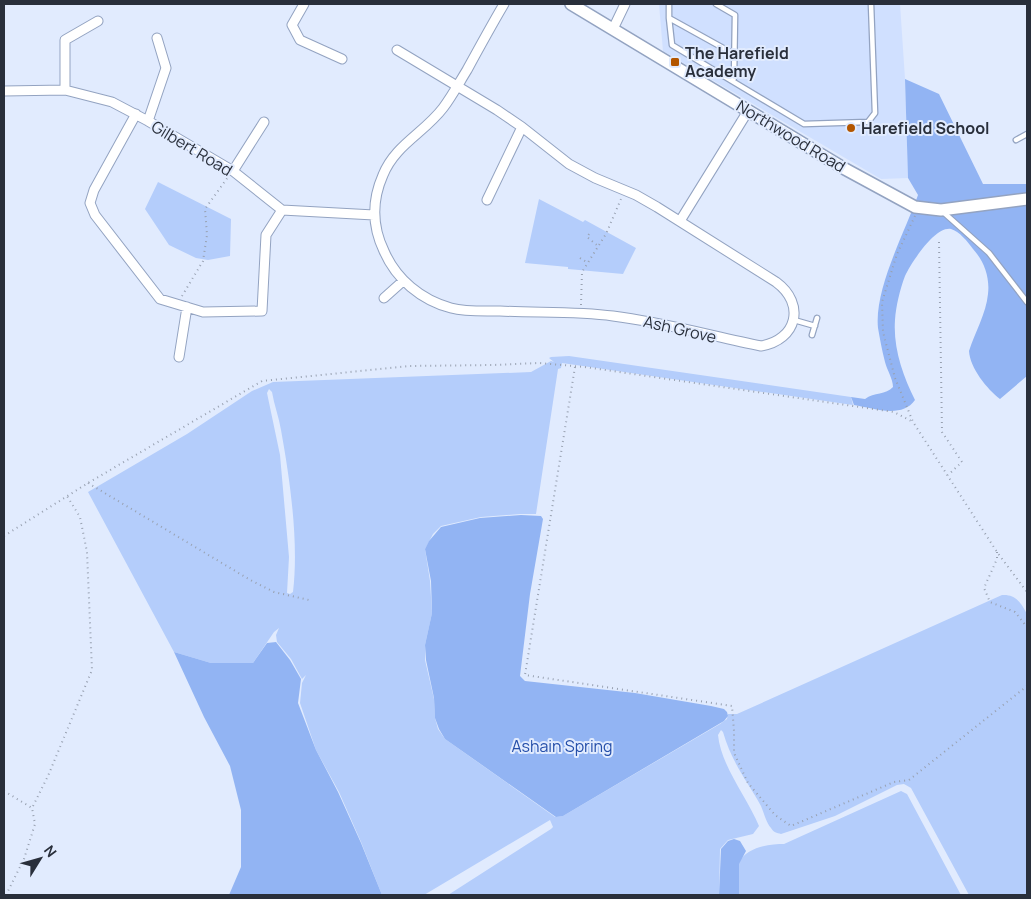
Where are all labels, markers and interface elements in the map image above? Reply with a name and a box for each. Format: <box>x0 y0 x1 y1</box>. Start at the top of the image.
place label: The Harefield Academy <box>685 42 789 82</box>
marker: The Harefield Academy <box>669 56 681 68</box>
street label: Northwood Road <box>732 95 850 177</box>
street label: Gilbert Road <box>147 115 237 181</box>
place label: Harefield School <box>861 117 990 139</box>
marker: Harefield School <box>845 122 857 134</box>
street label: Ash Grove <box>641 310 719 348</box>
park label: Ashain Spring <box>511 735 613 757</box>
north arrow <box>15 834 65 884</box>
text: N <box>40 841 61 861</box>

